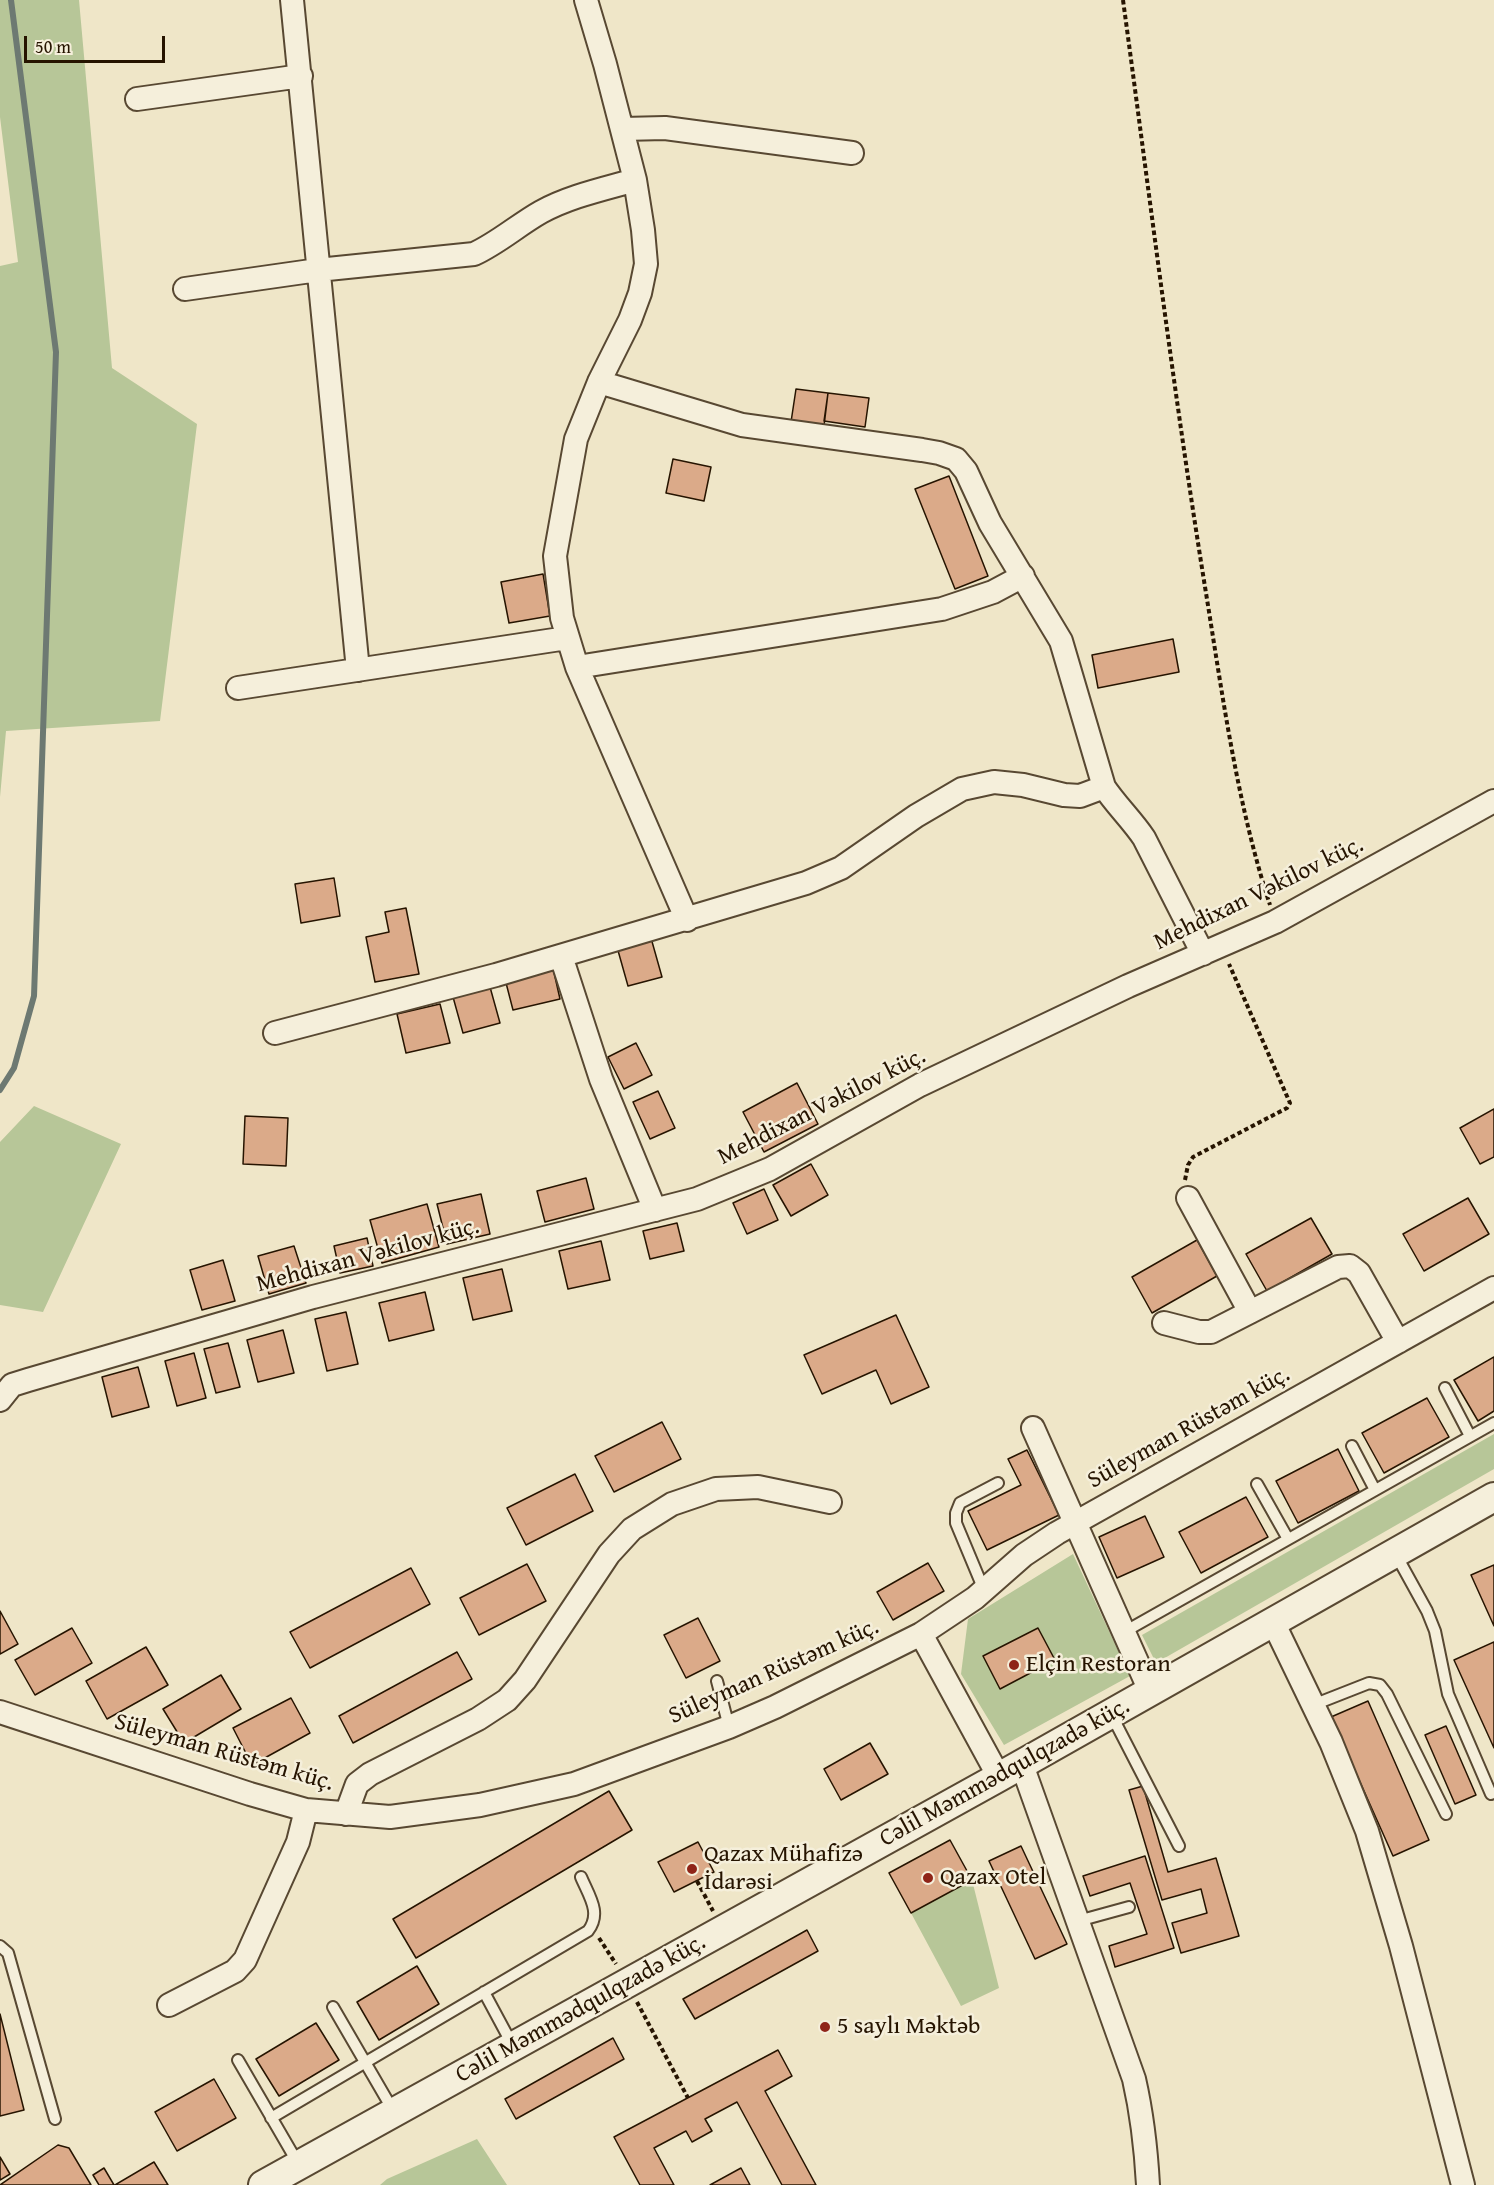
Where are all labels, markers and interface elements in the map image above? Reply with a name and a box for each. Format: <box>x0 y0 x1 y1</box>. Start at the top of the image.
scale bar <box>27 24 168 62</box>
text: 50 m <box>35 33 71 60</box>
street label: Mehdixan Vəkilov küç. <box>1150 831 1368 957</box>
street label: Mehdixan Vəkilov küç. <box>713 1042 931 1172</box>
street label: Mehdixan Vəkilov küç. <box>253 1212 483 1300</box>
street label: Süleyman Rüstəm küç. <box>1083 1360 1295 1496</box>
street label: Süleyman Rüstəm küç. <box>665 1613 883 1731</box>
place label: Elçin Restoran <box>1026 1651 1171 1679</box>
marker: Elçin Restoran <box>1007 1658 1021 1672</box>
street label: Cəlil Məmmədqulqzadə küç. <box>875 1692 1135 1854</box>
street label: Süleyman Rüstəm küç. <box>111 1708 337 1798</box>
place label: Qazax Mühafizə İdarəsi <box>704 1841 863 1897</box>
marker: Qazax Mühafizə İdarəsi <box>685 1862 699 1876</box>
place label: Qazax Otel <box>940 1864 1046 1892</box>
marker: Qazax Otel <box>921 1871 935 1885</box>
street label: Cəlil Məmmədqulqzadə küç. <box>451 1928 711 2090</box>
place label: 5 saylı Məktəb <box>837 2013 980 2041</box>
marker: 5 saylı Məktəb <box>818 2020 832 2034</box>

